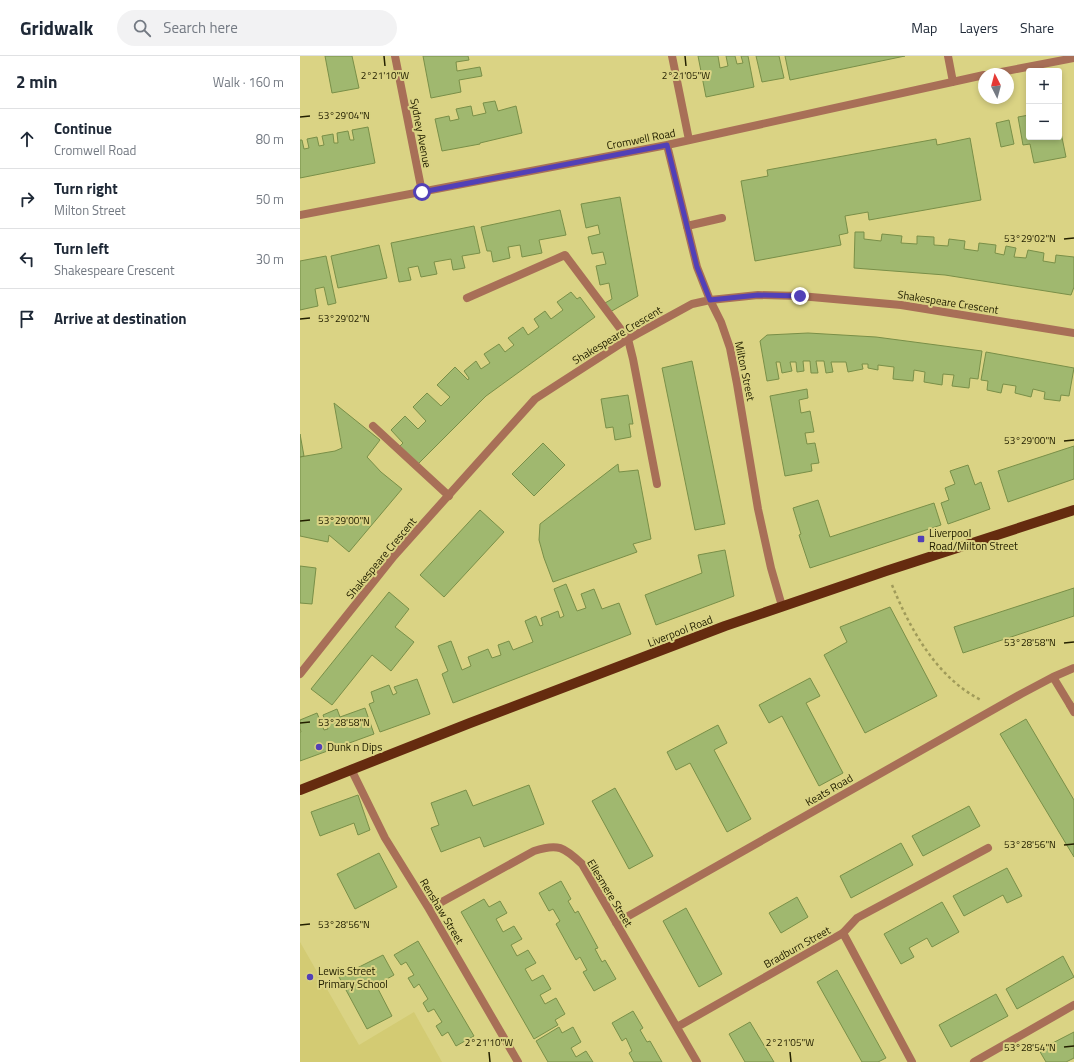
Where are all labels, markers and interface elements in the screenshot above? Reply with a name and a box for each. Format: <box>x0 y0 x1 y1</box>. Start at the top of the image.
search box <box>117 10 397 46</box>
text: Gridwalk <box>20 13 93 42</box>
text: Search here <box>163 16 238 39</box>
icon: search <box>131 17 153 39</box>
text: Map <box>911 17 937 38</box>
text: Layers <box>959 17 998 38</box>
text: Share <box>1020 17 1054 38</box>
text: 2°21'10"W <box>361 68 409 83</box>
text: 2°21'05"W <box>662 68 710 83</box>
north arrow <box>978 68 1014 104</box>
map controls <box>1026 68 1062 140</box>
button: + <box>1026 68 1062 104</box>
text: 2 min <box>16 69 57 95</box>
text: Walk · 160 m <box>213 72 284 92</box>
street label: Sydney Avenue <box>406 97 436 170</box>
button: − <box>1026 104 1062 140</box>
text: 53°29'04"N <box>318 108 370 123</box>
text: Continue <box>54 117 112 140</box>
street label: Cromwell Road <box>605 124 677 154</box>
icon: ahead <box>16 128 38 150</box>
text: 80 m <box>256 129 284 149</box>
text: Cromwell Road <box>54 140 136 160</box>
text: Turn right <box>54 177 118 200</box>
route start <box>413 183 431 201</box>
icon: right <box>16 188 38 210</box>
text: 50 m <box>256 189 284 209</box>
text: Milton Street <box>54 200 126 220</box>
text: 53°29'02"N <box>1004 231 1056 246</box>
text: Turn left <box>54 237 109 260</box>
icon: left <box>16 248 38 270</box>
text: 30 m <box>256 249 284 269</box>
text: Shakespeare Crescent <box>54 260 175 280</box>
street label: Shakespeare Crescent <box>896 286 1000 318</box>
route end <box>791 287 809 305</box>
street label: Shakespeare Crescent <box>569 302 665 368</box>
text: Arrive at destination <box>54 307 187 330</box>
icon: arrive <box>16 308 38 330</box>
text: 53°29'02"N <box>318 311 370 326</box>
street label: Milton Street <box>731 340 759 402</box>
text: 53°29'00"N <box>1004 433 1056 448</box>
text: 53°29'00"N <box>318 513 370 528</box>
street label: Shakespeare Crescent <box>342 514 420 602</box>
place label: Liverpool Road/Milton Street <box>929 525 1018 554</box>
marker: Liverpool Road/Milton Street <box>916 534 926 544</box>
street label: Liverpool Road <box>645 611 715 651</box>
text: 53°28'58"N <box>1004 635 1056 650</box>
text: 53°28'58"N <box>318 715 370 730</box>
place label: Dunk n Dips <box>327 739 382 755</box>
marker: Dunk n Dips <box>314 742 324 752</box>
street label: Keats Road <box>802 770 856 810</box>
text: 53°28'56"N <box>1004 837 1056 852</box>
street label: Ellesmere Street <box>583 856 637 930</box>
street label: Renshaw Street <box>416 875 468 947</box>
text: 53°28'56"N <box>318 917 370 932</box>
street label: Bradburn Street <box>761 922 833 972</box>
place label: Lewis Street Primary School <box>318 963 388 992</box>
marker: Lewis Street Primary School <box>305 972 315 982</box>
text: 2°21'10"W <box>465 1035 513 1050</box>
text: 2°21'05"W <box>766 1035 814 1050</box>
text: 53°28'54"N <box>1004 1040 1056 1055</box>

